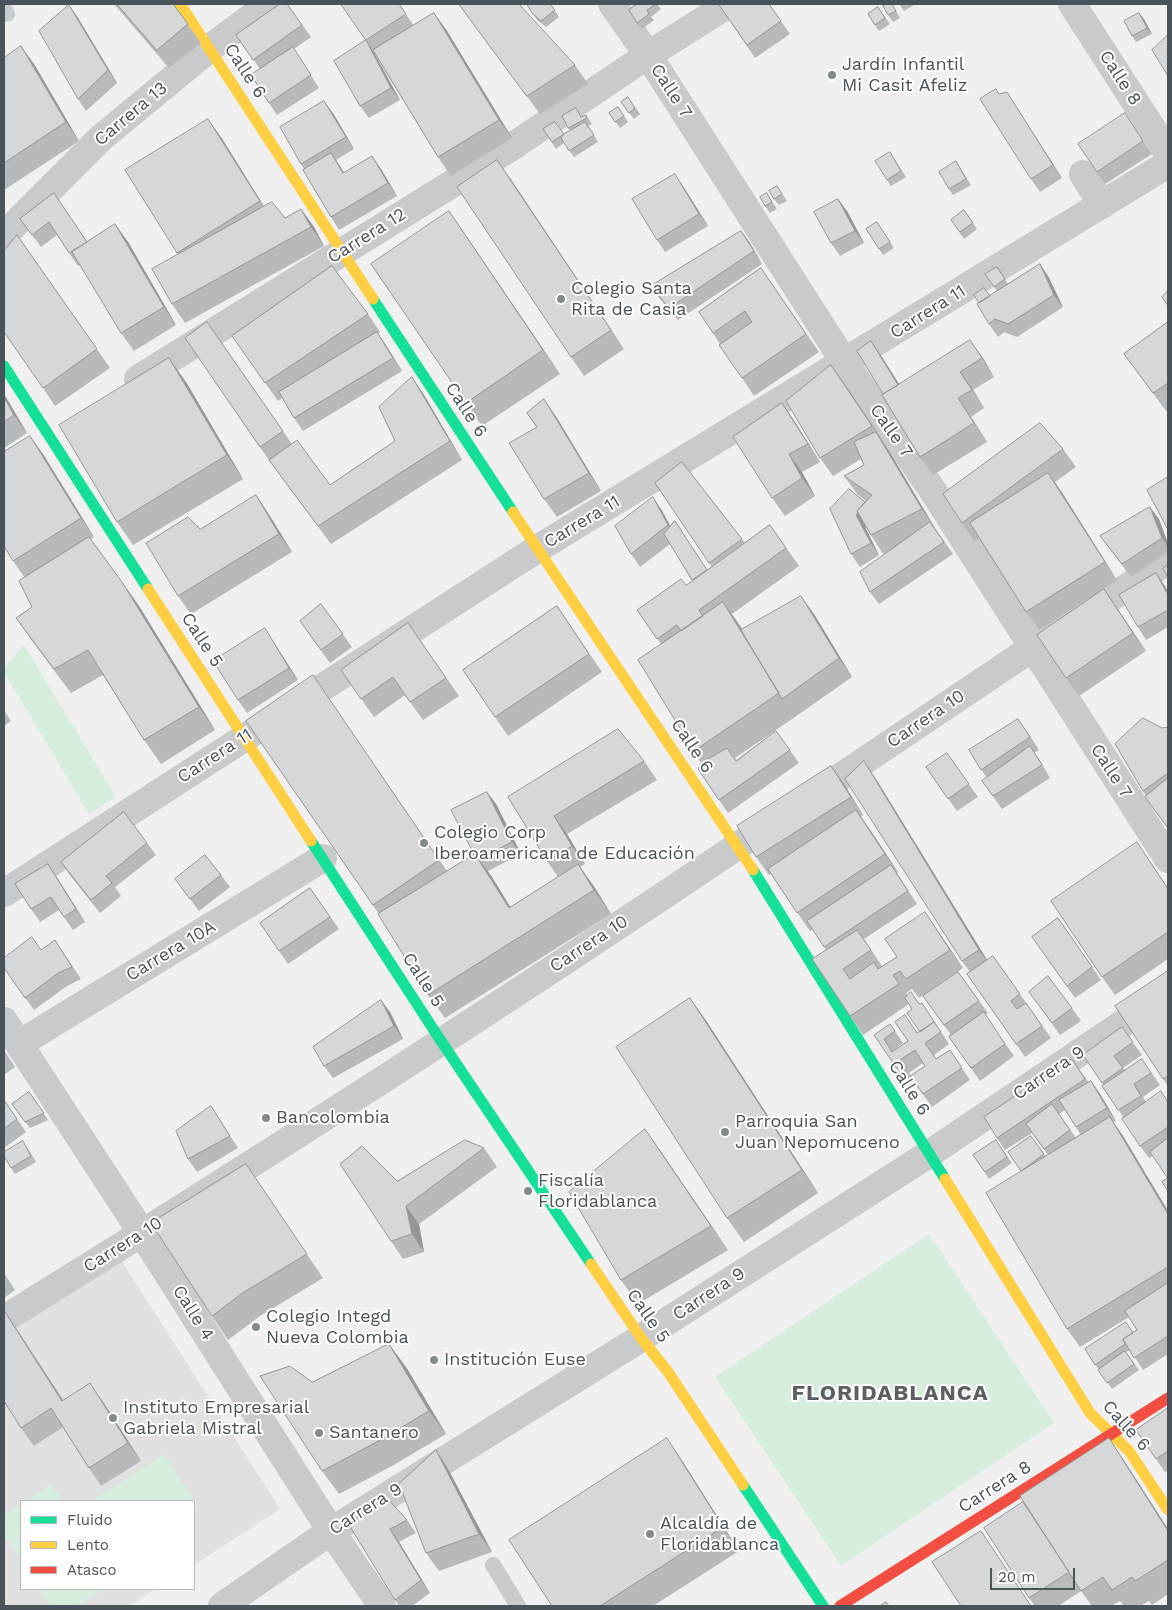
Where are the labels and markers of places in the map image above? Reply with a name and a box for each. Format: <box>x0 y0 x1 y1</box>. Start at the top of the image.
place label: Jardín Infantil Mi Casit Afeliz <box>842 54 967 96</box>
marker: Jardín Infantil Mi Casit Afeliz <box>826 69 838 81</box>
place label: Colegio Santa Rita de Casia <box>571 278 692 320</box>
marker: Colegio Santa Rita de Casia <box>555 293 567 305</box>
place label: Colegio Corp Iberoamericana de Educación <box>434 822 695 864</box>
marker: Colegio Corp Iberoamericana de Educación <box>418 837 430 849</box>
place label: Bancolombia <box>276 1107 390 1129</box>
place label: Parroquia San Juan Nepomuceno <box>735 1111 900 1154</box>
marker: Bancolombia <box>260 1112 272 1124</box>
marker: Parroquia San Juan Nepomuceno <box>719 1126 731 1138</box>
place label: Fiscalía Floridablanca <box>538 1170 657 1212</box>
marker: Fiscalía Floridablanca <box>522 1185 534 1197</box>
place label: Colegio Integd Nueva Colombia <box>266 1306 409 1348</box>
marker: Colegio Integd Nueva Colombia <box>250 1321 262 1333</box>
place label: Institución Euse <box>444 1349 586 1371</box>
marker: Institución Euse <box>428 1354 440 1366</box>
place label: Instituto Empresarial Gabriela Mistral <box>123 1397 309 1440</box>
marker: Instituto Empresarial Gabriela Mistral <box>107 1412 119 1424</box>
place label: Santanero <box>329 1422 419 1444</box>
marker: Santanero <box>313 1427 325 1439</box>
place label: Alcaldía de Floridablanca <box>660 1513 779 1556</box>
marker: Alcaldía de Floridablanca <box>644 1528 656 1540</box>

